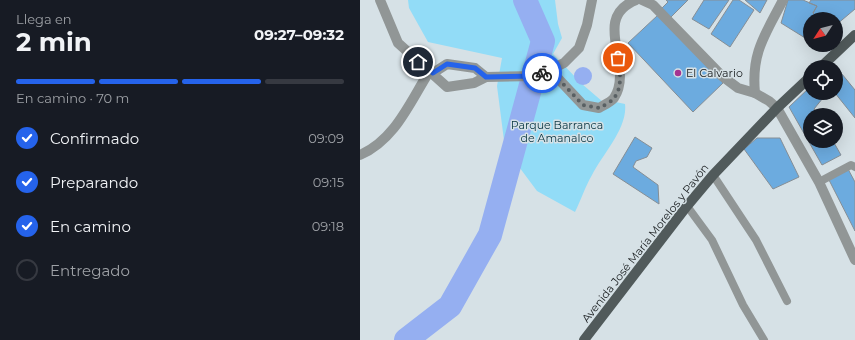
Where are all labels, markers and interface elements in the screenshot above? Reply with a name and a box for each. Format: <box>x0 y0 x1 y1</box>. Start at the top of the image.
text: Llega en <box>16 11 72 27</box>
north arrow <box>803 12 843 52</box>
map controls <box>803 12 843 148</box>
text: 09:27–09:32 <box>254 25 344 44</box>
text: 2 min <box>16 26 92 58</box>
pin <box>601 41 635 75</box>
pin <box>401 45 435 79</box>
icon: bag <box>607 47 629 69</box>
icon: home <box>407 51 429 73</box>
courier <box>522 53 562 93</box>
button: locate <box>803 60 843 100</box>
icon: bike <box>531 62 553 84</box>
place label: El Calvario <box>686 66 743 80</box>
marker: El Calvario <box>673 68 683 78</box>
text: En camino · 70 m <box>16 90 129 106</box>
button: layers <box>803 108 843 148</box>
park label: Parque Barranca de Amanalco <box>511 118 603 145</box>
icon: check <box>16 127 38 149</box>
text: Confirmado <box>50 129 139 148</box>
text: 09:09 <box>308 130 344 146</box>
street label: Avenida José María Morelos y Pavón <box>579 161 711 325</box>
icon: check <box>16 171 38 193</box>
text: Preparando <box>50 173 138 192</box>
text: 09:15 <box>313 174 344 190</box>
icon: check <box>16 215 38 237</box>
text: En camino <box>50 217 131 236</box>
text: 09:18 <box>312 218 344 234</box>
text: Entregado <box>50 261 130 280</box>

